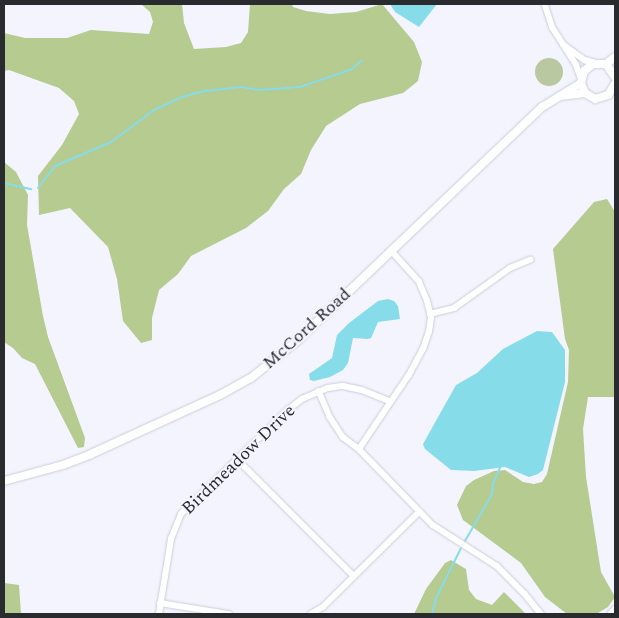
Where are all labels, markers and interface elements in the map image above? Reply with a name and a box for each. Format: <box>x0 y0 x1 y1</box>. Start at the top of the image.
street label: McCord Road <box>259 284 355 374</box>
street label: Birdmeadow Drive <box>178 400 300 520</box>

